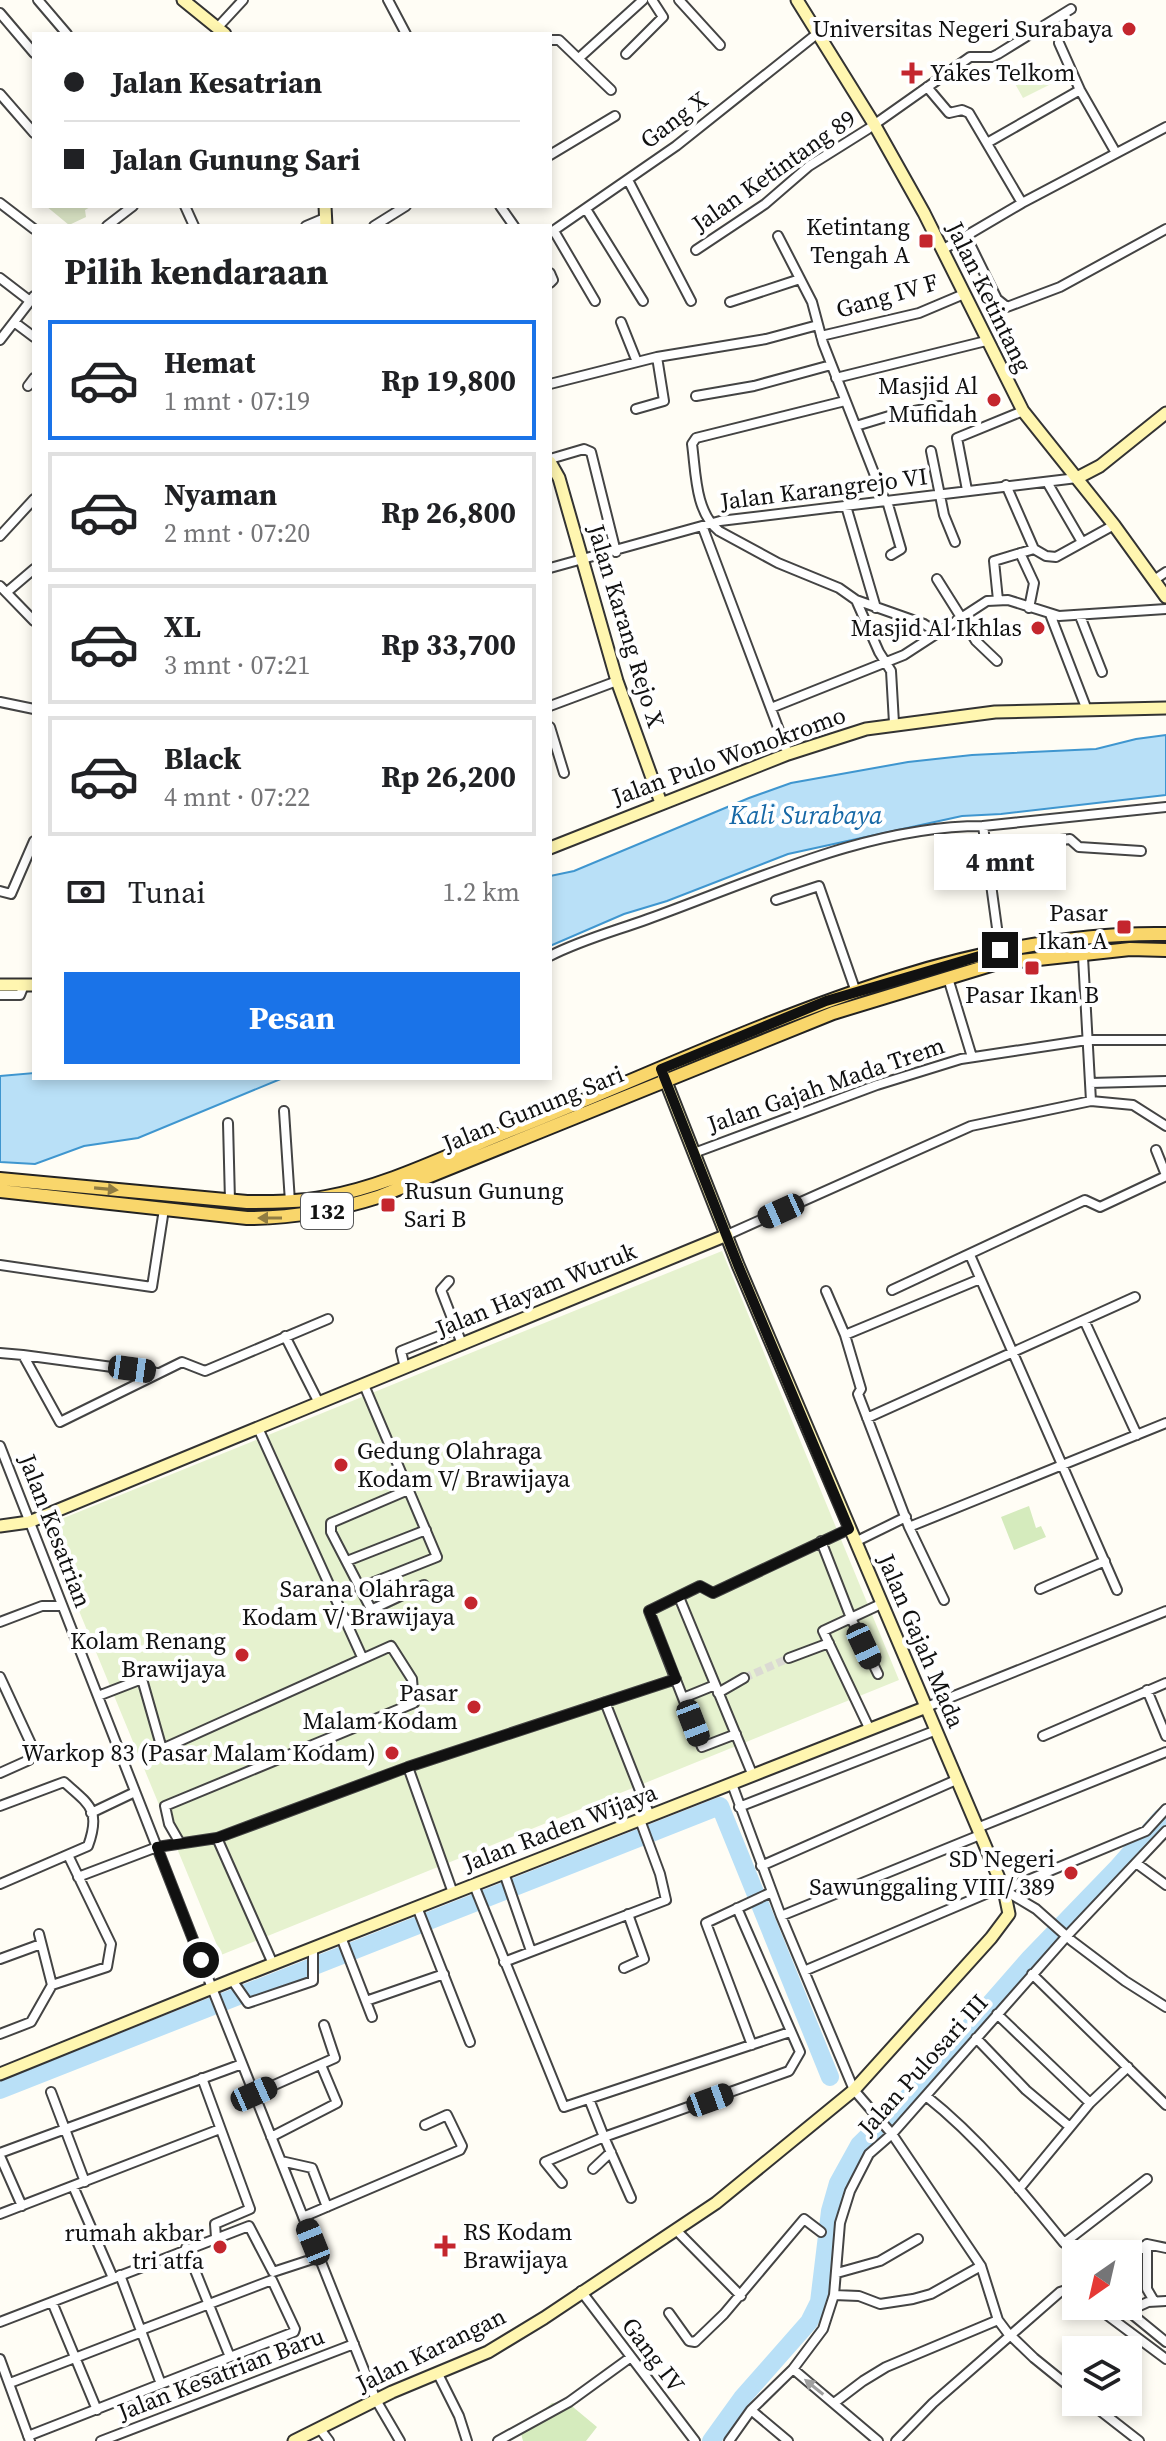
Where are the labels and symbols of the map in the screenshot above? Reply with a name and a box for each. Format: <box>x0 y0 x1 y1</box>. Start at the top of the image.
place label: Universitas Negeri Surabaya <box>813 12 1114 45</box>
marker: Universitas Negeri Surabaya <box>1120 20 1138 38</box>
place label: Yakes Telkom <box>930 56 1075 89</box>
marker: Yakes Telkom <box>901 62 923 84</box>
street label: Gang X <box>633 83 715 156</box>
street label: Jalan Ketintang 89 <box>684 102 862 240</box>
place label: Ketintang Tengah A <box>806 210 910 271</box>
street label: Jalan Ketintang <box>938 215 1040 378</box>
marker: Ketintang Tengah A <box>917 232 935 250</box>
street label: Gang IV F <box>832 265 942 326</box>
place label: Masjid Al Mufidah <box>878 369 978 430</box>
marker: Masjid Al Mufidah <box>985 391 1003 409</box>
street label: Jalan Karangrejo VI <box>717 459 929 518</box>
street label: Jalan Karang Rejo X <box>580 519 673 732</box>
place label: Masjid Al Ikhlas <box>851 611 1022 644</box>
marker: Masjid Al Ikhlas <box>1029 619 1047 637</box>
street label: Jalan Pulo Wonokromo <box>607 698 850 813</box>
water label: Kali Surabaya <box>728 797 883 833</box>
callout: 4 mnt <box>934 834 1066 890</box>
place label: Pasar Ikan A <box>1038 896 1108 957</box>
marker: Pasar Ikan A <box>1115 918 1133 936</box>
route end <box>982 932 1018 968</box>
marker: Pasar Ikan B <box>1023 959 1041 977</box>
place label: Pasar Ikan B <box>965 978 1099 1011</box>
street label: Jalan Gajah Mada Trem <box>702 1028 949 1141</box>
street label: Jalan Gunung Sari <box>436 1057 628 1160</box>
place label: Rusun Gunung Sari B <box>404 1174 564 1235</box>
one-way arrow <box>93 1183 118 1196</box>
car <box>754 1190 808 1232</box>
road number: 132 <box>301 1193 353 1229</box>
marker: Rusun Gunung Sari B <box>379 1196 397 1214</box>
one-way arrow <box>257 1212 282 1224</box>
street label: Jalan Hayam Wuruk <box>430 1234 642 1345</box>
car <box>107 1354 157 1384</box>
place label: Gedung Olahraga Kodam V/ Brawijaya <box>357 1434 571 1495</box>
street label: Jalan Kesatrian <box>11 1448 100 1612</box>
marker: Gedung Olahraga Kodam V/ Brawijaya <box>332 1456 350 1474</box>
street label: Jalan Gajah Mada <box>870 1548 973 1734</box>
place label: Sarana Olahraga Kodam V/ Brawijaya <box>242 1572 456 1633</box>
marker: Sarana Olahraga Kodam V/ Brawijaya <box>462 1594 480 1612</box>
car <box>843 1619 885 1673</box>
place label: Kolam Renang Brawijaya <box>70 1624 227 1685</box>
marker: Kolam Renang Brawijaya <box>233 1646 251 1664</box>
place label: Pasar Malam Kodam <box>303 1676 458 1737</box>
car <box>673 1696 713 1750</box>
marker: Pasar Malam Kodam <box>465 1698 483 1716</box>
place label: Warkop 83 (Pasar Malam Kodam) <box>22 1736 376 1769</box>
marker: Warkop 83 (Pasar Malam Kodam) <box>383 1744 401 1762</box>
street label: Jalan Raden Wijaya <box>457 1775 662 1880</box>
place label: SD Negeri Sawunggaling VIII/ 389 <box>809 1842 1055 1903</box>
marker: SD Negeri Sawunggaling VIII/ 389 <box>1062 1864 1080 1882</box>
route start <box>183 1942 219 1978</box>
street label: Jalan Pulosari III <box>849 1987 995 2143</box>
car <box>227 2073 281 2115</box>
car <box>683 2081 737 2119</box>
car <box>293 2215 333 2269</box>
place label: RS Kodam Brawijaya <box>463 2215 572 2276</box>
place label: rumah akbar tri atfa <box>65 2216 205 2277</box>
marker: RS Kodam Brawijaya <box>434 2235 456 2257</box>
marker: rumah akbar tri atfa <box>211 2238 229 2256</box>
north arrow <box>1062 2240 1142 2320</box>
street label: Jalan Karangan <box>350 2299 511 2400</box>
street label: Gang IV <box>614 2310 692 2399</box>
street label: Jalan Kesatrian Baru <box>112 2319 329 2429</box>
one-way arrow <box>804 2379 824 2396</box>

